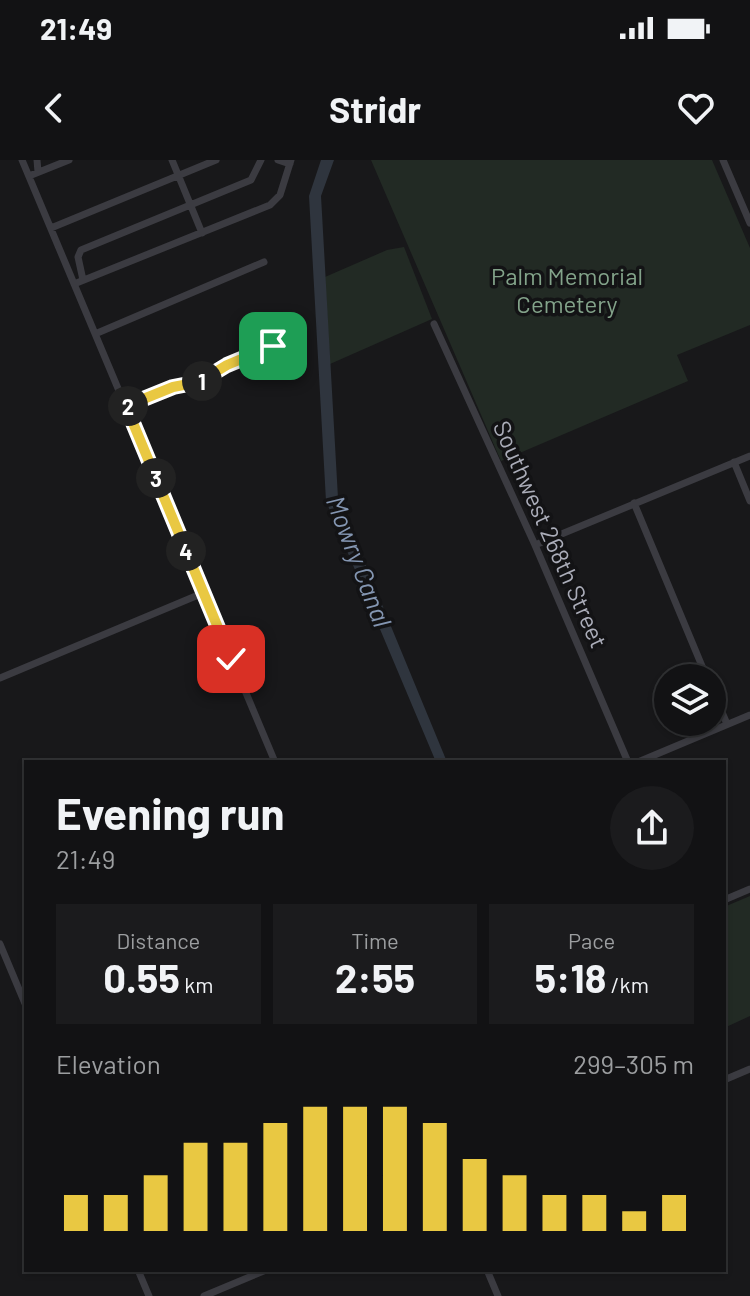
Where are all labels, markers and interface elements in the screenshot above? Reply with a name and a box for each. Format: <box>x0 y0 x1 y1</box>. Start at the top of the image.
text: 21:49 <box>40 10 112 46</box>
icon: back <box>32 86 76 130</box>
icon: heart <box>674 86 718 130</box>
text: Stridr <box>329 87 421 130</box>
park label: Palm Memorial Cemetery <box>491 261 643 318</box>
pin <box>239 312 307 380</box>
icon: arrive <box>251 324 295 368</box>
pin: 1 <box>182 361 222 401</box>
text: 1 <box>198 368 206 394</box>
pin: 2 <box>108 386 148 426</box>
text: 2 <box>122 393 134 419</box>
street label: Southwest 268th Street <box>488 416 614 652</box>
pin: 3 <box>136 458 176 498</box>
text: 3 <box>150 465 162 491</box>
water label: Mowry Canal <box>321 491 399 631</box>
pin: 4 <box>166 531 206 571</box>
text: 4 <box>179 538 193 564</box>
pin <box>197 625 265 693</box>
icon: check <box>209 637 253 681</box>
map controls <box>654 664 726 736</box>
button: layers <box>654 664 726 736</box>
text: Evening run <box>56 786 285 839</box>
button: share <box>610 786 694 870</box>
text: 21:49 <box>56 843 115 874</box>
text: Distance <box>116 927 200 953</box>
text: Time <box>351 927 399 953</box>
text: Pace <box>568 927 615 953</box>
text: 0.55 <box>103 953 180 1001</box>
text: 2:55 <box>335 953 415 1001</box>
text: 5:18 <box>534 953 606 1001</box>
text: km <box>180 971 214 997</box>
text: /km <box>606 971 649 997</box>
text: Elevation <box>56 1048 161 1079</box>
text: 299–305 m <box>573 1048 694 1079</box>

